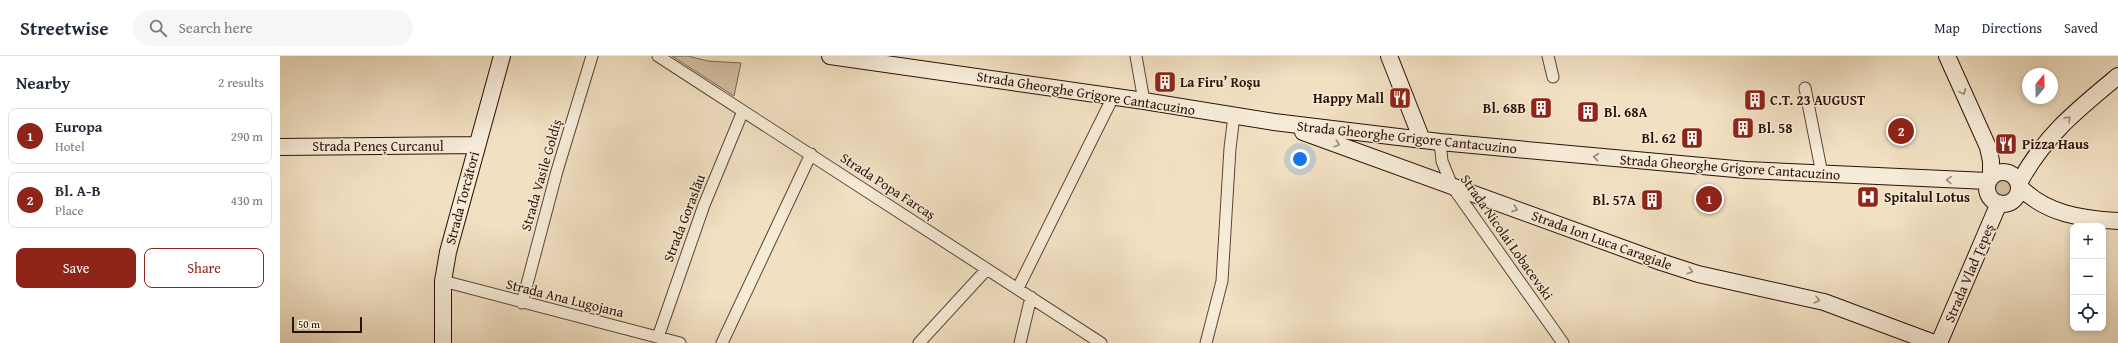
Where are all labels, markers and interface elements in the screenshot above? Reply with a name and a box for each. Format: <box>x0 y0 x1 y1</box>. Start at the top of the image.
search box <box>133 10 413 46</box>
text: Streetwise <box>20 14 109 42</box>
icon: search <box>147 17 169 39</box>
text: Search here <box>179 17 253 38</box>
text: Map <box>1934 18 1960 38</box>
text: Directions <box>1982 18 2042 38</box>
text: Saved <box>2064 18 2098 38</box>
street label: Strada Gheorghe Grigore Cantacuzino <box>975 66 1197 120</box>
north arrow <box>2022 68 2058 104</box>
building icon: La Firu’ Roşu <box>1152 69 1178 95</box>
text: Nearby <box>16 70 70 95</box>
place label: La Firu’ Roşu <box>1180 72 1261 92</box>
text: 2 results <box>218 73 264 92</box>
restaurant icon: Happy Mall <box>1387 85 1413 111</box>
building icon: C.T. 23 AUGUST <box>1742 87 1768 113</box>
one-way arrow <box>1958 87 1966 95</box>
place label: Happy Mall <box>1313 88 1385 108</box>
place label: C.T. 23 AUGUST <box>1770 90 1866 110</box>
building icon: Bl. 68B <box>1528 95 1554 121</box>
place label: Bl. 68B <box>1483 98 1526 118</box>
building icon: Bl. 68A <box>1575 99 1601 125</box>
place label: Bl. 68A <box>1604 102 1648 122</box>
building icon: Bl. 58 <box>1730 115 1756 141</box>
text: Europa <box>55 116 103 137</box>
street label: Strada Gheorghe Grigore Cantacuzino <box>1296 116 1518 158</box>
pin: 2 <box>1888 116 1914 146</box>
one-way arrow <box>2063 116 2071 124</box>
street label: Strada Vasile Goldiș <box>515 117 567 233</box>
place label: Bl. 58 <box>1758 118 1793 138</box>
building icon: Bl. 62 <box>1679 125 1705 151</box>
text: 1 <box>27 127 33 146</box>
text: 290 m <box>231 127 263 146</box>
place label: Bl. 62 <box>1641 128 1676 148</box>
restaurant icon: Pizza Haus <box>1993 131 2019 157</box>
place label: Pizza Haus <box>2022 134 2089 154</box>
street label: Strada Peneș Curcanul <box>312 136 444 156</box>
text: Hotel <box>55 137 85 156</box>
one-way arrow <box>1333 139 1340 148</box>
street label: Strada Popa Farcaș <box>836 148 940 224</box>
street label: Strada Torcători <box>440 149 484 247</box>
your location <box>1290 149 1310 169</box>
street label: Strada Gheorghe Grigore Cantacuzino <box>1619 149 1841 185</box>
one-way arrow <box>1593 152 1599 161</box>
street label: Strada Nicolai Lobacevski <box>1456 170 1558 304</box>
street label: Strada Goraslău <box>658 171 710 265</box>
one-way arrow <box>1946 176 1952 184</box>
text: Bl. A-B <box>55 180 101 201</box>
pin: 1 <box>1696 184 1722 214</box>
hospital icon: Spitalul Lotus <box>1855 184 1881 210</box>
building icon: Bl. 57A <box>1639 187 1665 213</box>
place label: Spitalul Lotus <box>1884 187 1970 207</box>
place label: Bl. 57A <box>1593 190 1636 210</box>
text: 2 <box>27 191 33 210</box>
text: 430 m <box>231 191 263 210</box>
text: Place <box>55 201 84 220</box>
one-way arrow <box>1511 204 1518 213</box>
street label: Strada Ion Luca Caragiale <box>1529 205 1676 275</box>
street label: Strada Vlad Țepeș <box>1939 221 1999 325</box>
map controls <box>2070 223 2106 331</box>
button: + <box>2070 223 2106 259</box>
button: Save <box>16 248 136 288</box>
button: Share <box>144 248 264 288</box>
button: − <box>2070 259 2106 295</box>
one-way arrow <box>1686 267 1693 275</box>
street label: Strada Ana Lugojana <box>504 274 626 322</box>
button: locate <box>2070 295 2106 331</box>
one-way arrow <box>1813 296 1820 304</box>
scale bar <box>292 315 362 334</box>
text: 50 m <box>298 316 320 332</box>

